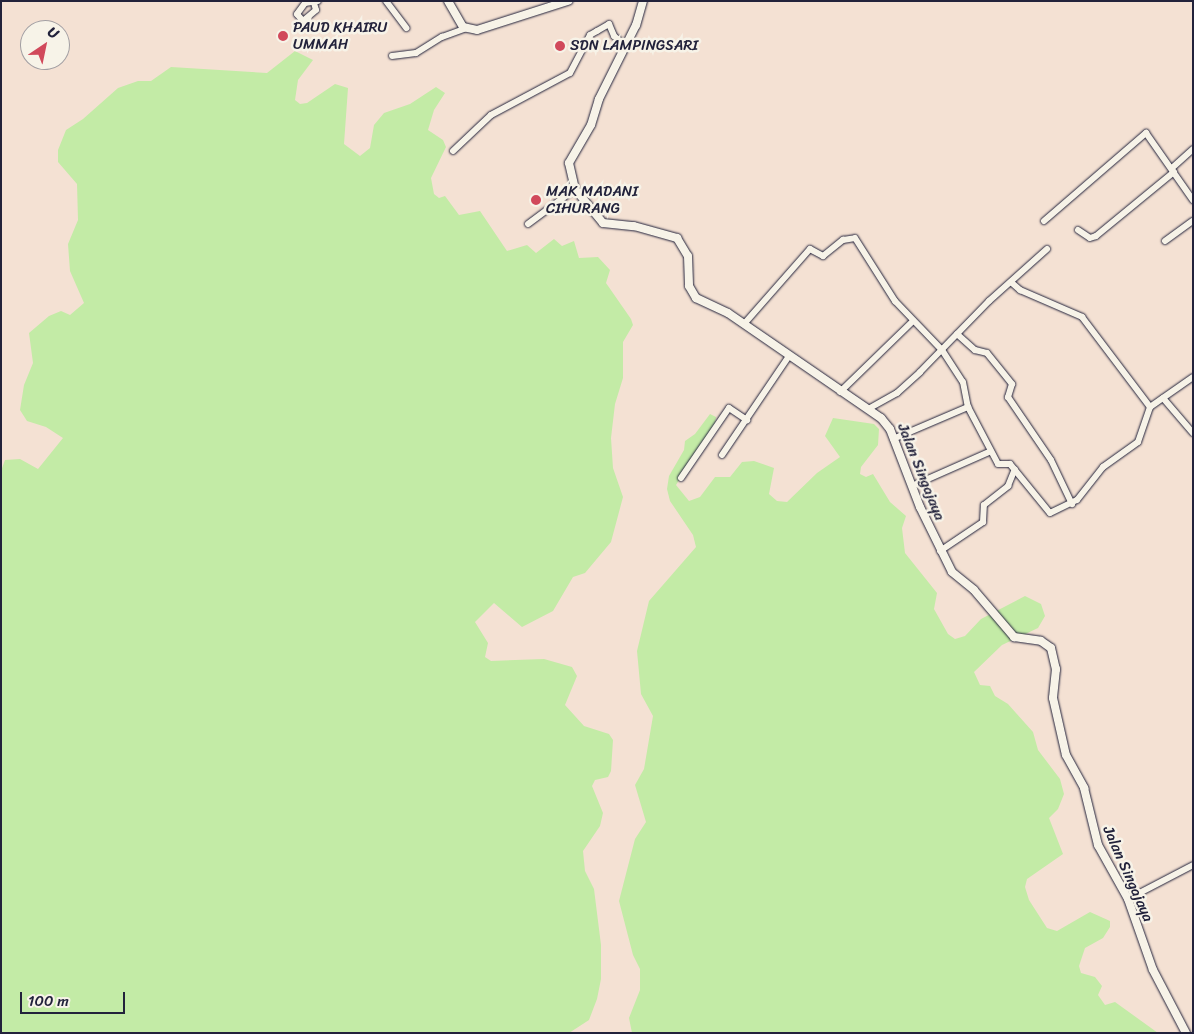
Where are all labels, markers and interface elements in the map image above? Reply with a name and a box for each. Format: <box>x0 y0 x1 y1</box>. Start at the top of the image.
place label: PAUD KHAIRU UMMAH <box>293 18 386 53</box>
north arrow <box>20 20 70 70</box>
text: U <box>42 20 64 46</box>
marker: PAUD KHAIRU UMMAH <box>277 30 289 42</box>
place label: SDN LAMPINGSARI <box>570 37 698 55</box>
marker: SDN LAMPINGSARI <box>554 40 566 52</box>
place label: MAK MADANI CIHURANG <box>546 182 637 217</box>
marker: MAK MADANI CIHURANG <box>530 194 542 206</box>
street label: Jalan Singajaya <box>893 421 949 523</box>
street label: Jalan Singajaya <box>1099 824 1157 924</box>
scale bar <box>22 982 128 1014</box>
text: 100 m <box>28 988 69 1014</box>

